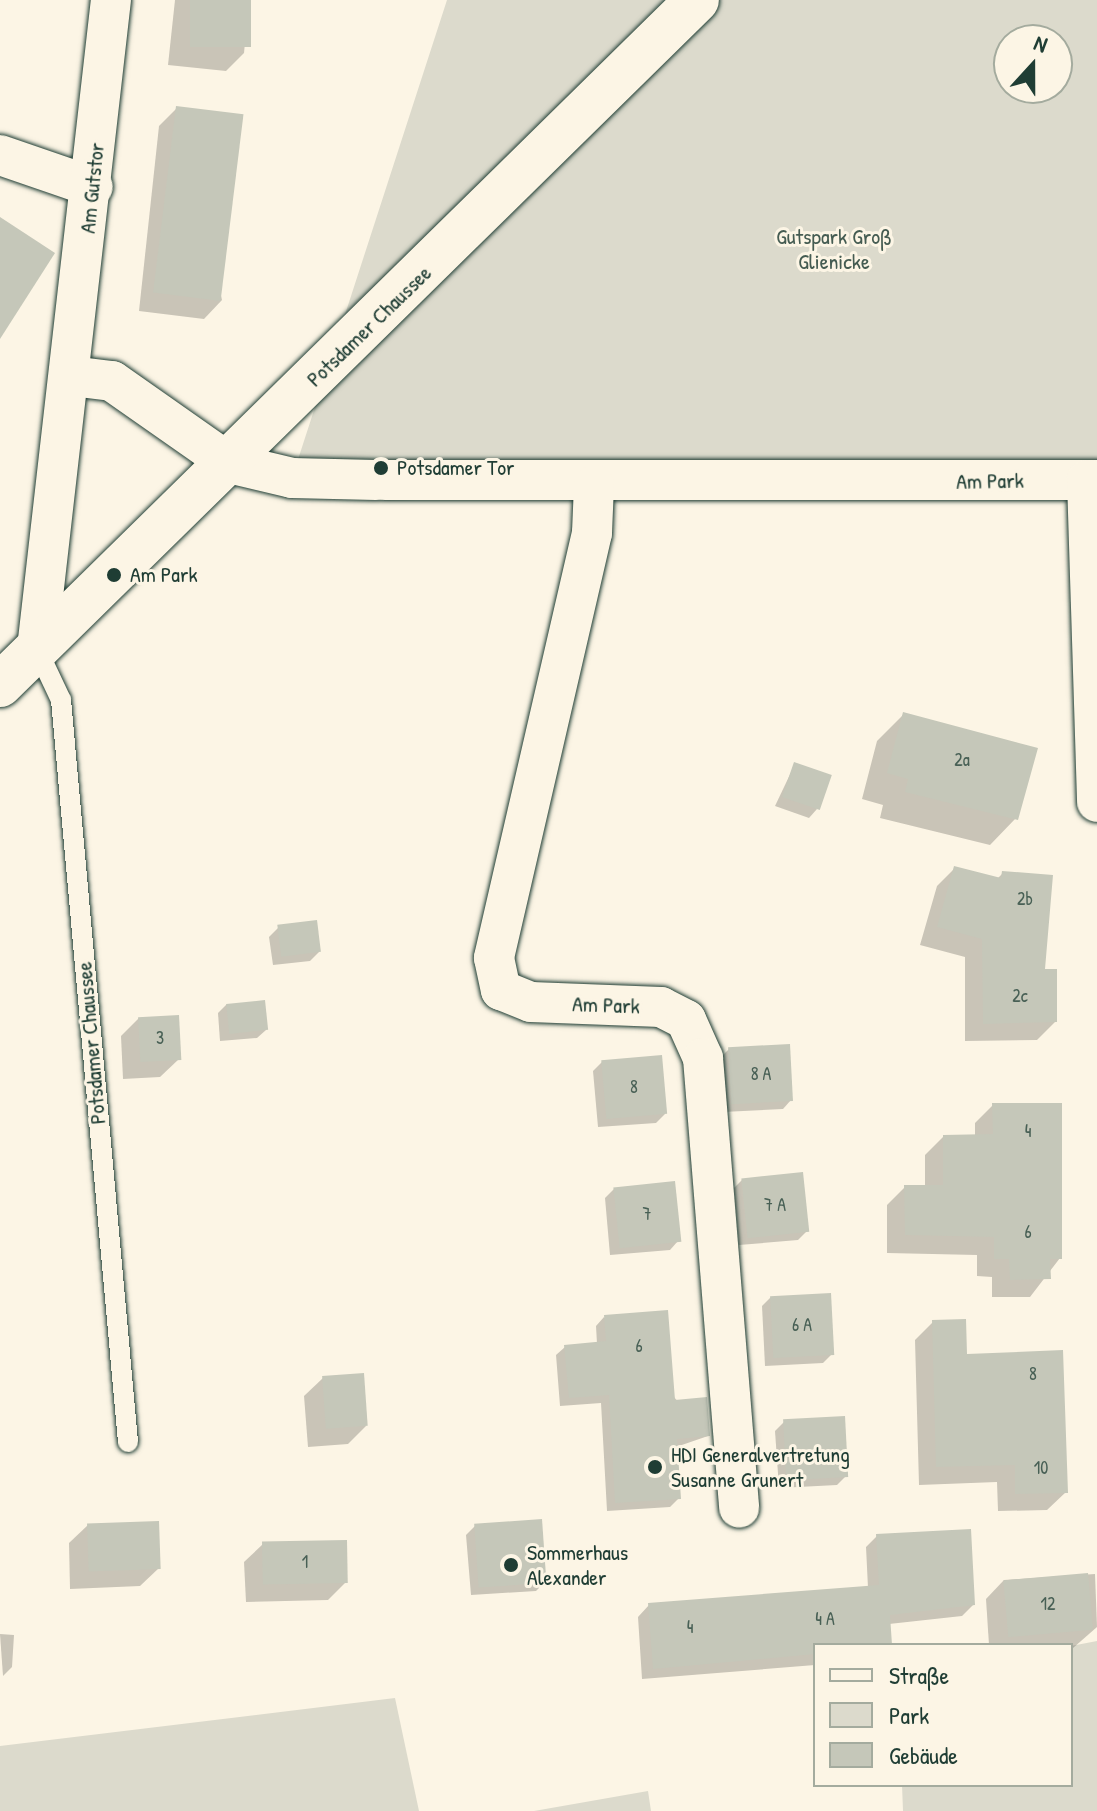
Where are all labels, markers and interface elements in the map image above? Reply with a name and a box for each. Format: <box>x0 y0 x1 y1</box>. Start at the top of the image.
north arrow <box>993 24 1073 104</box>
text: N <box>1030 27 1052 60</box>
street label: Am Gutstor <box>74 141 110 235</box>
park label: Gutspark Groß Glienicke <box>776 223 892 274</box>
street label: Potsdamer Chaussee <box>301 260 437 392</box>
place label: Potsdamer Tor <box>397 455 515 481</box>
marker: Potsdamer Tor <box>372 459 390 477</box>
street label: Am Park <box>956 467 1024 495</box>
place label: Am Park <box>130 562 198 588</box>
marker: Am Park <box>105 566 123 584</box>
house number: 2a <box>954 749 970 771</box>
house number: 2b <box>1017 888 1033 910</box>
street label: Potsdamer Chaussee <box>71 961 111 1125</box>
house number: 2c <box>1012 985 1028 1007</box>
street label: Am Park <box>572 991 640 1019</box>
house number: 3 <box>156 1027 164 1049</box>
house number: 8 A <box>751 1063 771 1085</box>
house number: 8 <box>630 1076 638 1098</box>
house number: 4 <box>1025 1120 1031 1142</box>
house number: 7 A <box>764 1194 786 1216</box>
house number: 7 <box>643 1203 651 1225</box>
house number: 6 <box>1024 1221 1032 1243</box>
house number: 6 A <box>792 1314 812 1336</box>
house number: 6 <box>635 1335 643 1357</box>
house number: 8 <box>1029 1363 1037 1385</box>
place label: HDI Generalvertretung Susanne Grunert <box>671 1441 850 1492</box>
house number: 10 <box>1034 1457 1048 1479</box>
marker: HDI Generalvertretung Susanne Grunert <box>646 1458 664 1476</box>
place label: Sommerhaus Alexander <box>527 1539 628 1590</box>
house number: 1 <box>302 1551 308 1573</box>
marker: Sommerhaus Alexander <box>502 1556 520 1574</box>
house number: 12 <box>1041 1593 1055 1615</box>
house number: 4 A <box>815 1608 835 1630</box>
house number: 4 <box>687 1616 693 1638</box>
legend <box>813 1643 1073 1787</box>
text: Straße <box>889 1659 949 1691</box>
text: Park <box>889 1699 929 1731</box>
text: Gebäude <box>889 1739 958 1771</box>

